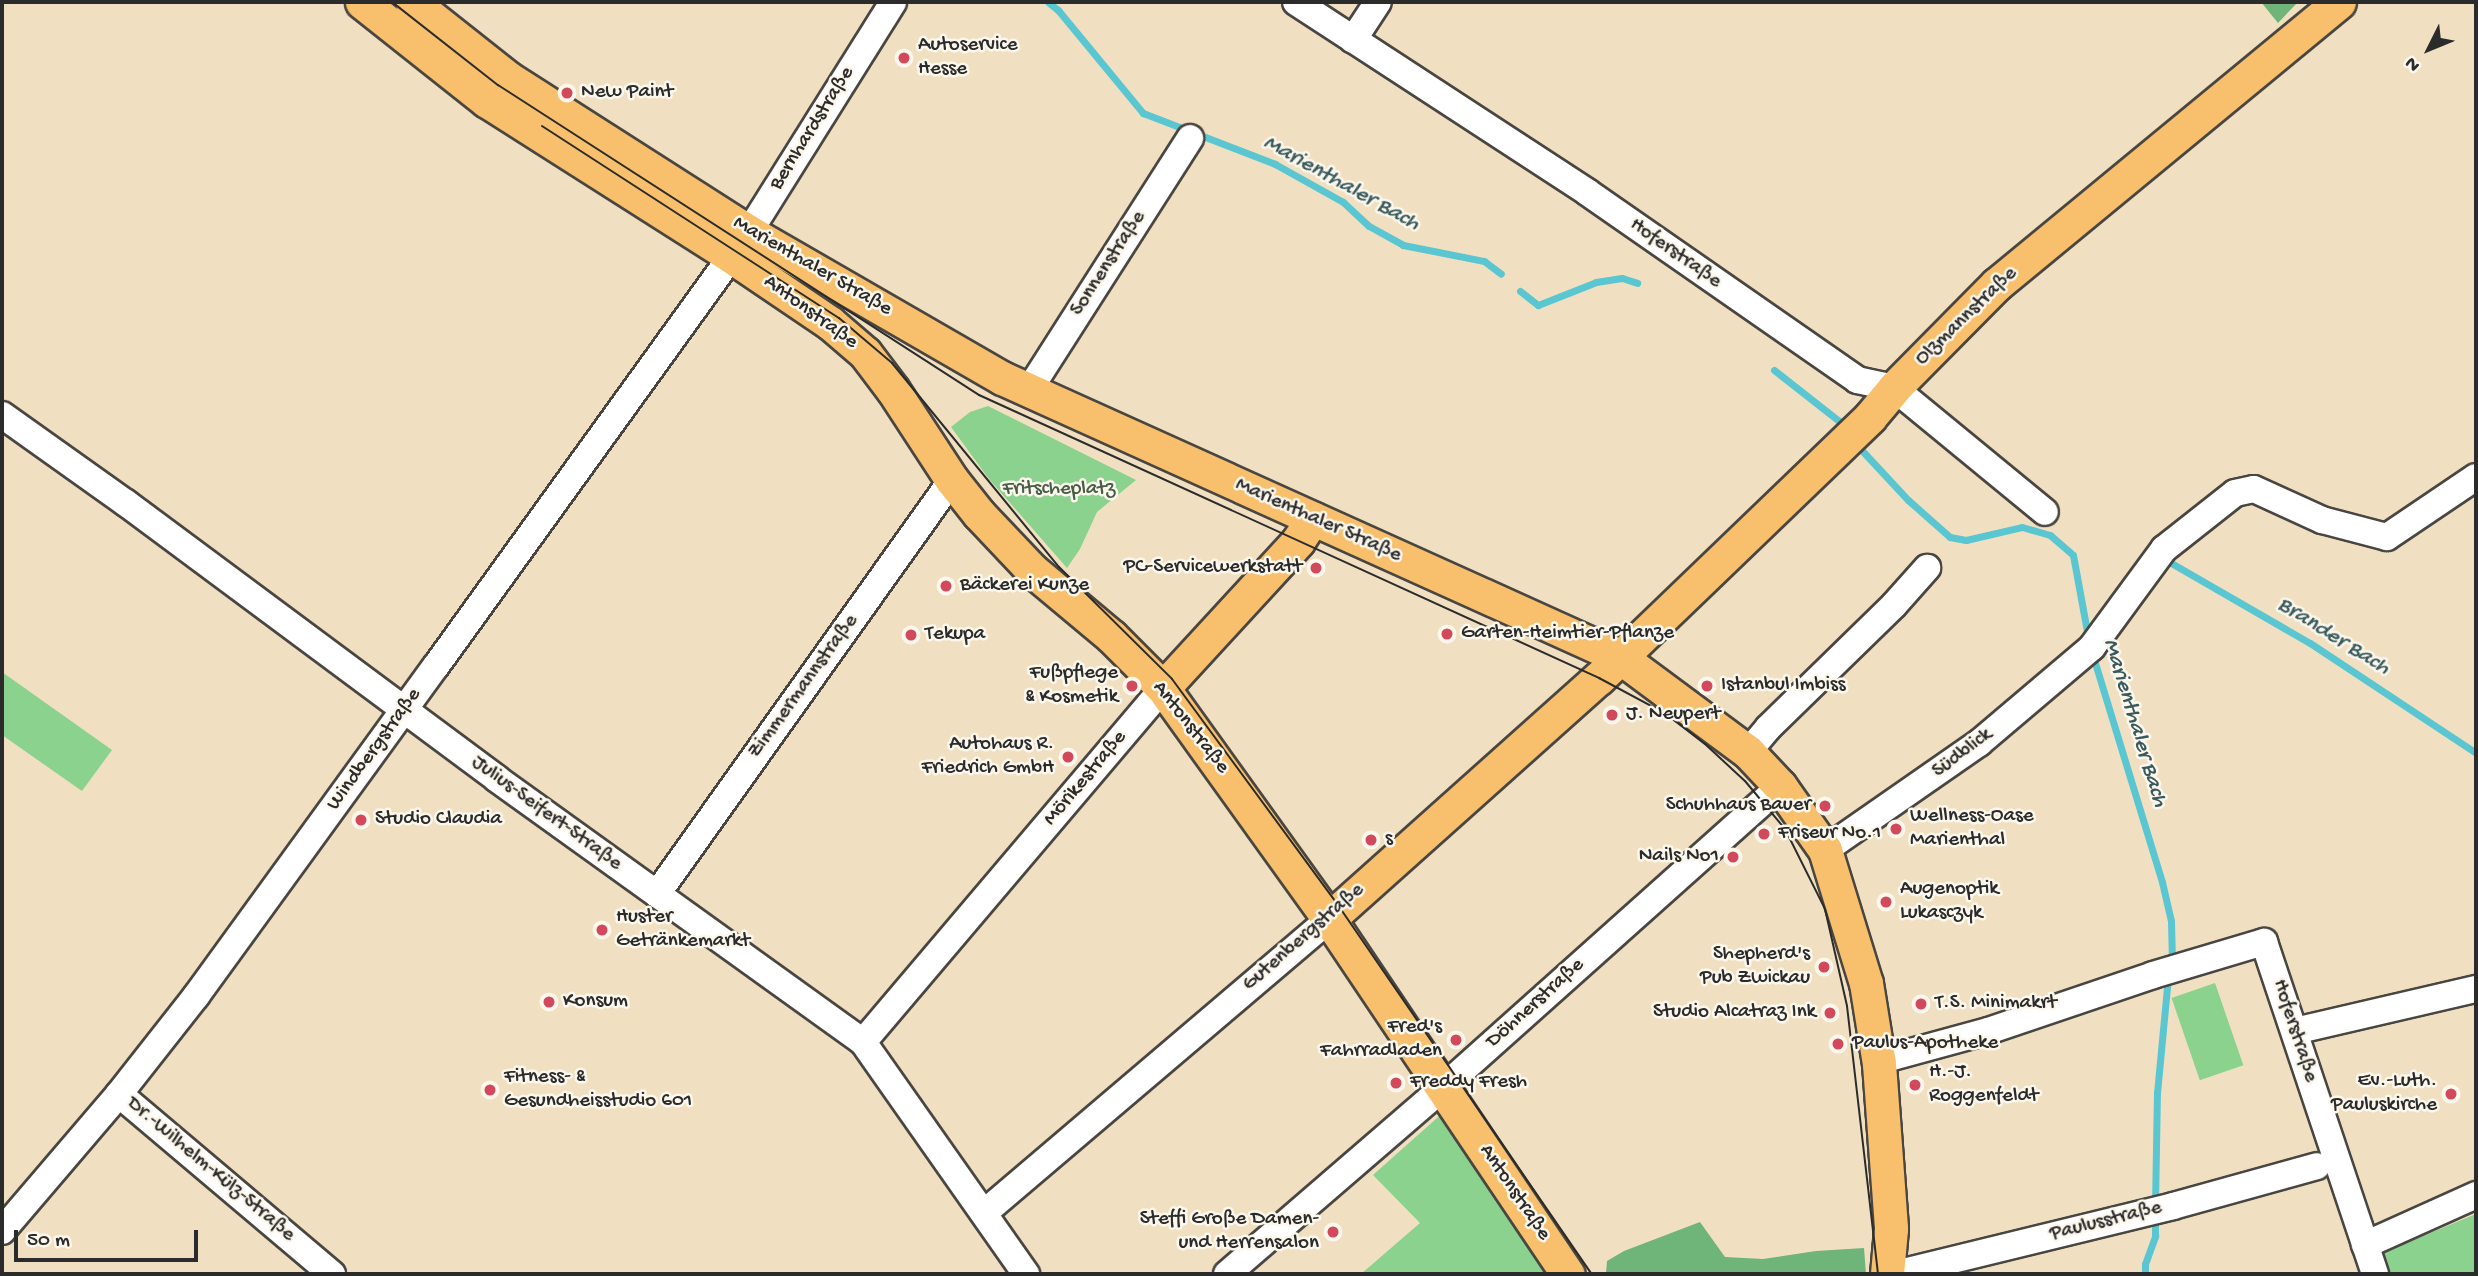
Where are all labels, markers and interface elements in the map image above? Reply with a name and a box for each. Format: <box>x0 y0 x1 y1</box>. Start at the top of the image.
north arrow <box>2394 14 2464 84</box>
place label: Autoservice Hesse <box>918 33 1018 83</box>
marker: Autoservice Hesse <box>896 50 912 66</box>
text: N <box>2401 51 2426 76</box>
street label: Bernhardstraße <box>765 63 861 195</box>
place label: New Paint <box>581 80 673 106</box>
marker: New Paint <box>559 85 575 101</box>
water label: Marienthaler Bach <box>1258 130 1424 238</box>
street label: Sonnenstraße <box>1066 207 1152 321</box>
street label: Marienthaler Straße <box>728 211 896 323</box>
street label: Hoferstraße <box>1624 213 1726 295</box>
street label: Olzmannstraße <box>1911 262 2023 372</box>
street label: Antonstraße <box>758 270 862 356</box>
street label: Marienthaler Straße <box>1231 473 1405 569</box>
park label: Fritscheplatz <box>1003 477 1115 503</box>
place label: PC-Servicewerkstatt <box>1124 555 1302 581</box>
marker: PC-Servicewerkstatt <box>1308 560 1324 576</box>
place label: Bäckerei Kunze <box>960 573 1089 599</box>
marker: Bäckerei Kunze <box>938 578 954 594</box>
water label: Brander Bach <box>2272 592 2394 682</box>
street label: Zimmermannstraße <box>743 610 865 764</box>
place label: Garten-Heimtier-Pflanze <box>1461 621 1674 647</box>
place label: Tekupa <box>925 622 985 648</box>
marker: Garten-Heimtier-Pflanze <box>1439 626 1455 642</box>
marker: Tekupa <box>903 627 919 643</box>
water label: Marienthaler Bach <box>2095 636 2173 810</box>
place label: Fußpflege & Kosmetik <box>1025 661 1118 711</box>
place label: Istanbul Imbiss <box>1721 673 1846 699</box>
street label: Antonstraße <box>1146 677 1234 779</box>
marker: Fußpflege & Kosmetik <box>1124 678 1140 694</box>
marker: Istanbul Imbiss <box>1699 678 1715 694</box>
street label: Windbergstraße <box>322 684 428 816</box>
place label: J. Neupert <box>1626 702 1720 728</box>
marker: J. Neupert <box>1604 707 1620 723</box>
street label: Südblick <box>1928 723 1998 785</box>
street label: Mörikestraße <box>1039 726 1133 832</box>
place label: Autohaus R. Friedrich GmbH <box>922 732 1054 782</box>
marker: Autohaus R. Friedrich GmbH <box>1060 749 1076 765</box>
street label: Julius-Seifert-Straße <box>466 751 626 877</box>
place label: Schuhhaus Bauer <box>1666 793 1811 819</box>
marker: Schuhhaus Bauer <box>1817 798 1833 814</box>
place label: Wellness-Oase Marienthal <box>1910 804 2034 854</box>
place label: Studio Claudia <box>375 807 502 833</box>
marker: Studio Claudia <box>353 812 369 828</box>
place label: Friseur No.1 <box>1778 821 1881 847</box>
marker: Wellness-Oase Marienthal <box>1888 821 1904 837</box>
marker: Friseur No.1 <box>1756 826 1772 842</box>
place label: s <box>1385 827 1393 853</box>
marker: s <box>1363 832 1379 848</box>
place label: Nails No1 <box>1639 844 1719 870</box>
marker: Nails No1 <box>1725 849 1741 865</box>
place label: Augenoptik Lukasczyk <box>1900 877 1999 927</box>
street label: Gutenbergstraße <box>1238 878 1370 998</box>
marker: Augenoptik Lukasczyk <box>1878 894 1894 910</box>
place label: Huster Getränkemarkt <box>616 905 750 955</box>
marker: Huster Getränkemarkt <box>594 922 610 938</box>
place label: Shepherd's Pub Zwickau <box>1700 942 1810 992</box>
street label: Döhnerstraße <box>1482 953 1590 1055</box>
marker: Shepherd's Pub Zwickau <box>1816 959 1832 975</box>
street label: Hoferstraße <box>2266 976 2322 1086</box>
place label: Konsum <box>563 989 628 1015</box>
place label: T.S. Minimakrt <box>1935 991 2057 1017</box>
marker: Konsum <box>541 994 557 1010</box>
marker: T.S. Minimakrt <box>1913 996 1929 1012</box>
place label: Studio Alcatraz Ink <box>1653 1000 1816 1026</box>
marker: Studio Alcatraz Ink <box>1822 1005 1838 1021</box>
place label: Fred's Fahrradladen <box>1320 1015 1442 1065</box>
place label: Paulus-Apotheke <box>1852 1031 1998 1057</box>
marker: Fred's Fahrradladen <box>1448 1032 1464 1048</box>
marker: Paulus-Apotheke <box>1830 1036 1846 1052</box>
place label: H.-J. Roggenfeldt <box>1929 1060 2038 1110</box>
place label: Fitness- & Gesundheisstudio 601 <box>504 1065 692 1115</box>
place label: Ev.-Luth. Pauluskirche <box>2331 1069 2437 1119</box>
place label: Freddy Fresh <box>1410 1070 1527 1096</box>
marker: Freddy Fresh <box>1388 1075 1404 1091</box>
marker: H.-J. Roggenfeldt <box>1907 1077 1923 1093</box>
marker: Fitness- & Gesundheisstudio 601 <box>482 1082 498 1098</box>
marker: Ev.-Luth. Pauluskirche <box>2443 1086 2459 1102</box>
street label: Dr.-Wilhelm-Külz-Straße <box>121 1092 299 1248</box>
street label: Antonstraße <box>1473 1140 1555 1246</box>
street label: Paulusstraße <box>2047 1196 2165 1248</box>
place label: Steffi Große Damen- und Herrensalon <box>1140 1207 1319 1257</box>
scale bar <box>18 1216 201 1260</box>
marker: Steffi Große Damen- und Herrensalon <box>1325 1224 1341 1240</box>
text: 50 m <box>27 1229 70 1254</box>

